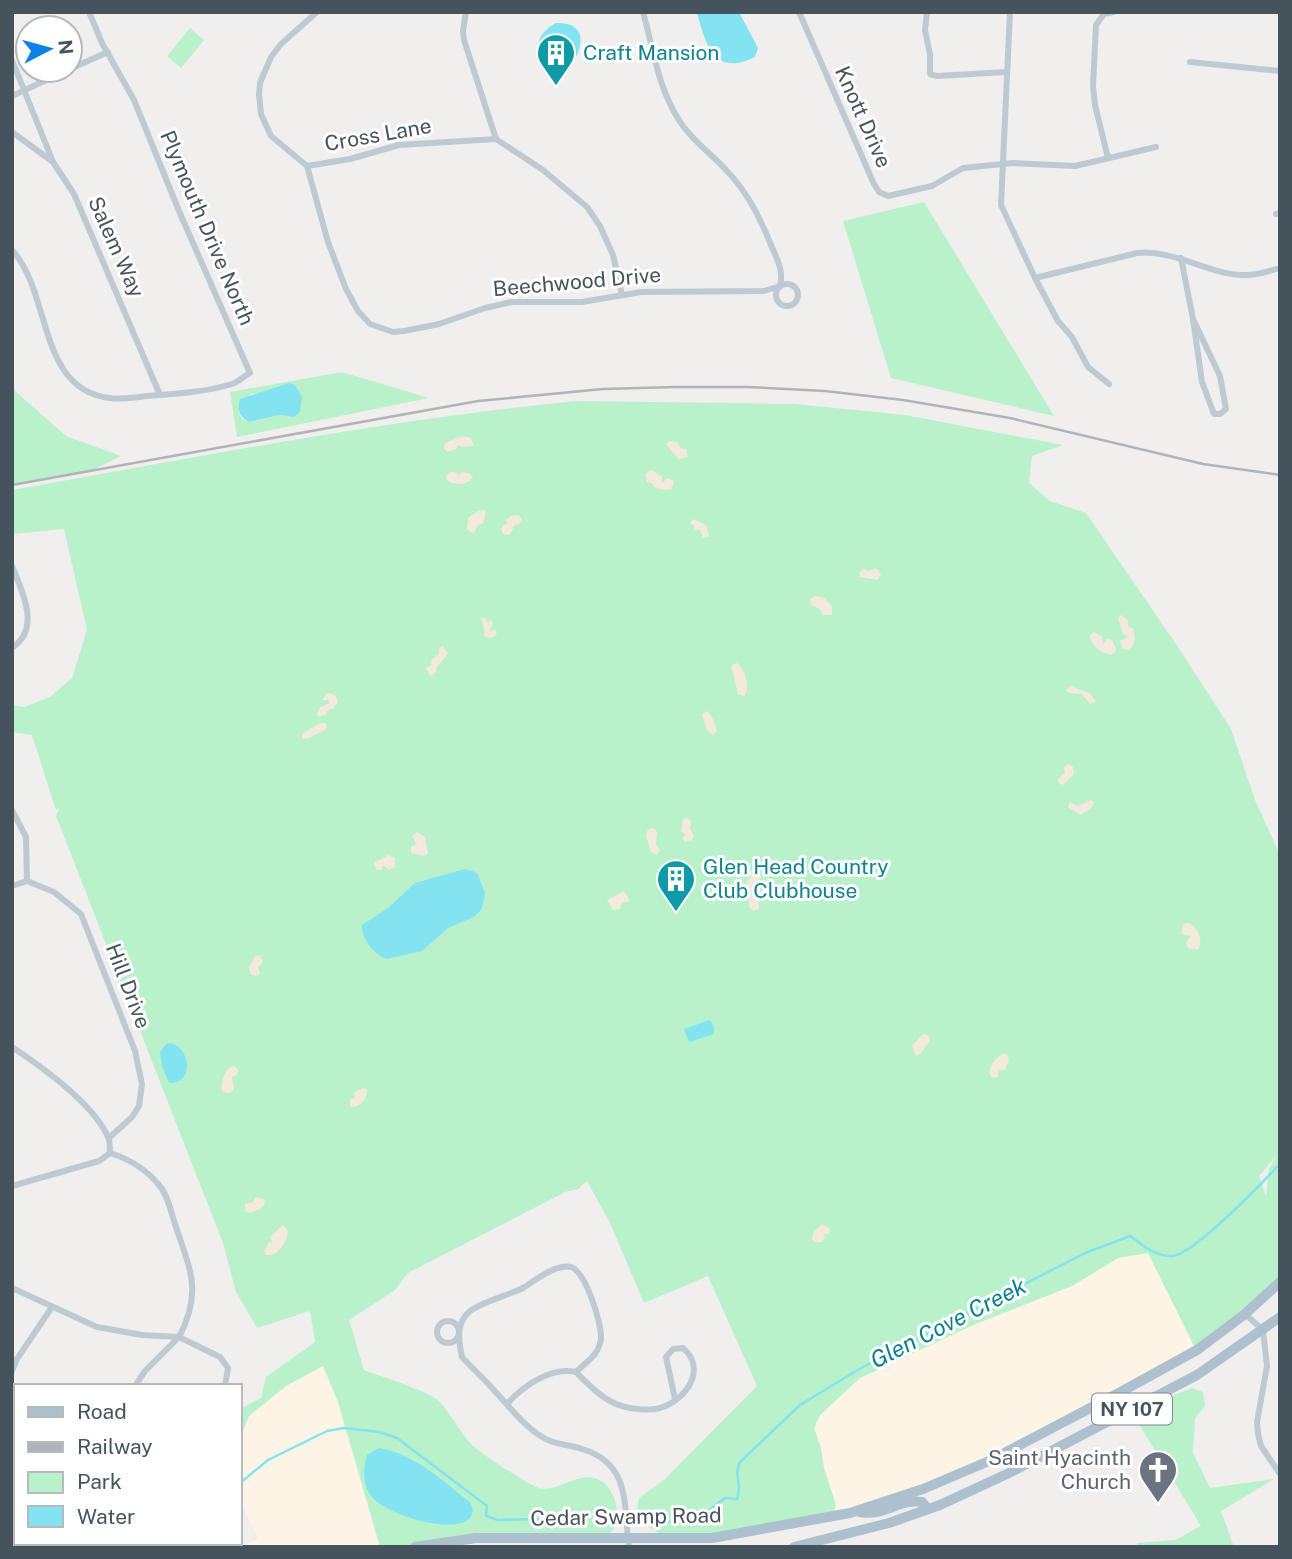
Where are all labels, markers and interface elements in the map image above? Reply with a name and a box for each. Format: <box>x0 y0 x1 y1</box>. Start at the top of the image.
north arrow <box>14 14 84 84</box>
building icon: Craft Mansion <box>535 32 577 87</box>
text: N <box>54 39 78 56</box>
place label: Craft Mansion <box>583 40 719 65</box>
street label: Knott Drive <box>830 62 897 171</box>
street label: Cross Lane <box>323 113 433 156</box>
street label: Plymouth Drive North <box>155 127 260 329</box>
street label: Salem Way <box>83 193 150 301</box>
street label: Beechwood Drive <box>492 262 662 301</box>
place label: Glen Head Country Club Clubhouse <box>703 854 888 903</box>
building icon: Glen Head Country Club Clubhouse <box>655 858 697 913</box>
street label: Hill Drive <box>101 940 156 1032</box>
water label: Glen Cove Creek <box>865 1271 1031 1373</box>
legend <box>14 1384 242 1545</box>
road number: NY 107 <box>1092 1394 1172 1424</box>
text: Road <box>77 1399 127 1424</box>
text: Railway <box>77 1434 153 1459</box>
place label: Saint Hyacinth Church <box>988 1445 1131 1494</box>
church icon: Saint Hyacinth Church <box>1137 1449 1179 1504</box>
text: Park <box>77 1469 122 1494</box>
street label: Cedar Swamp Road <box>530 1502 722 1531</box>
text: Water <box>77 1504 135 1529</box>

